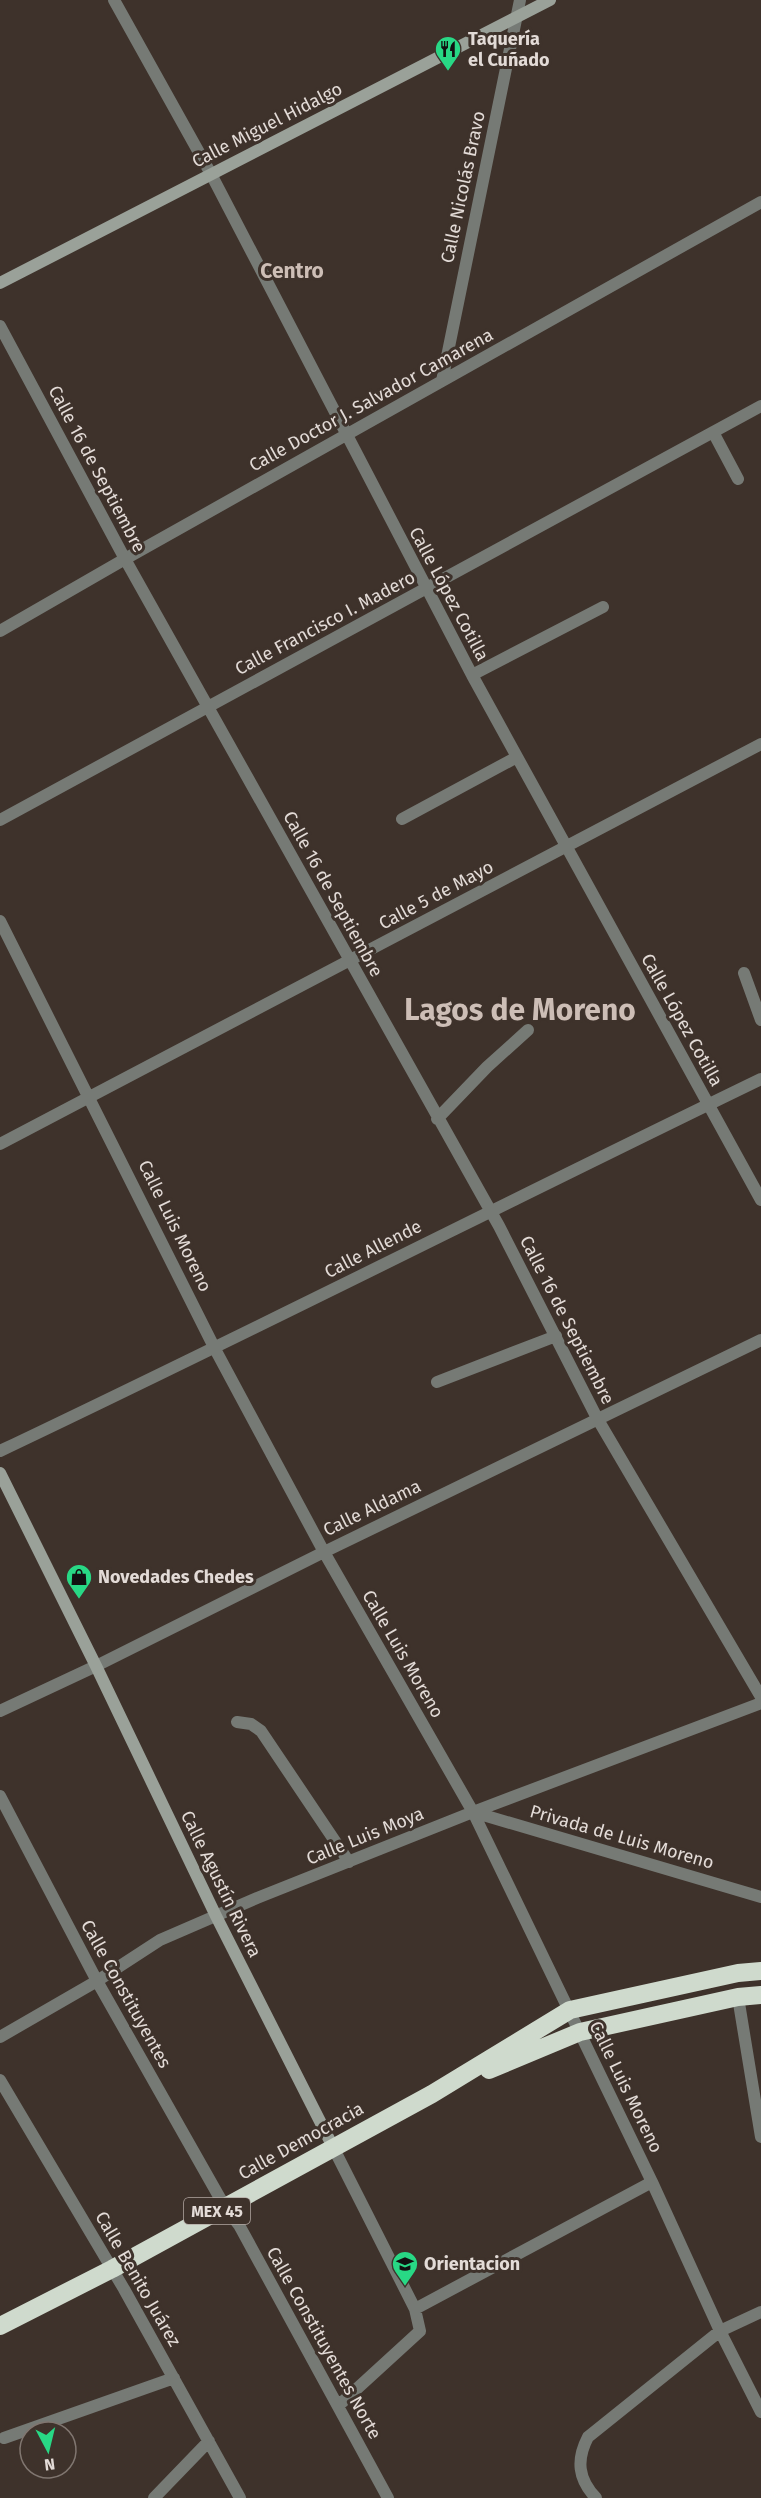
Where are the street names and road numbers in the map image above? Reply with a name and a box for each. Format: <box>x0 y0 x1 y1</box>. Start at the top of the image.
street label: Calle Miguel Hidalgo <box>188 78 346 172</box>
street label: Calle Nicolás Bravo <box>436 109 490 265</box>
street label: Calle Doctor J. Salvador Camarena <box>245 324 497 476</box>
street label: Calle 16 de Septiembre <box>44 382 150 556</box>
street label: Calle López Cotilla <box>404 523 494 665</box>
street label: Calle Francisco I. Madero <box>231 566 419 680</box>
street label: Calle 16 de Septiembre <box>278 807 388 981</box>
street label: Calle 5 de Mayo <box>375 856 497 934</box>
street label: Calle López Cotilla <box>636 950 728 1090</box>
street label: Calle Luis Moreno <box>134 1157 216 1295</box>
street label: Calle Allende <box>321 1215 425 1283</box>
street label: Calle 16 de Septiembre <box>515 1232 619 1408</box>
street label: Calle Aldama <box>320 1475 424 1541</box>
street label: Calle Luis Moreno <box>358 1586 448 1722</box>
street label: Privada de Luis Moreno <box>527 1800 717 1874</box>
street label: Calle Luis Moya <box>303 1802 427 1870</box>
street label: Calle Agustín Rivera <box>176 1807 266 1961</box>
street label: Calle Constituyentes <box>76 1916 176 2072</box>
street label: Calle Luis Moreno <box>585 2018 667 2156</box>
street label: Calle Democracia <box>234 2097 368 2185</box>
road number: MEX 45 <box>184 2198 250 2224</box>
street label: Calle Benito Juárez <box>90 2208 186 2350</box>
street label: Calle Constituyentes Norte <box>262 2243 386 2443</box>

